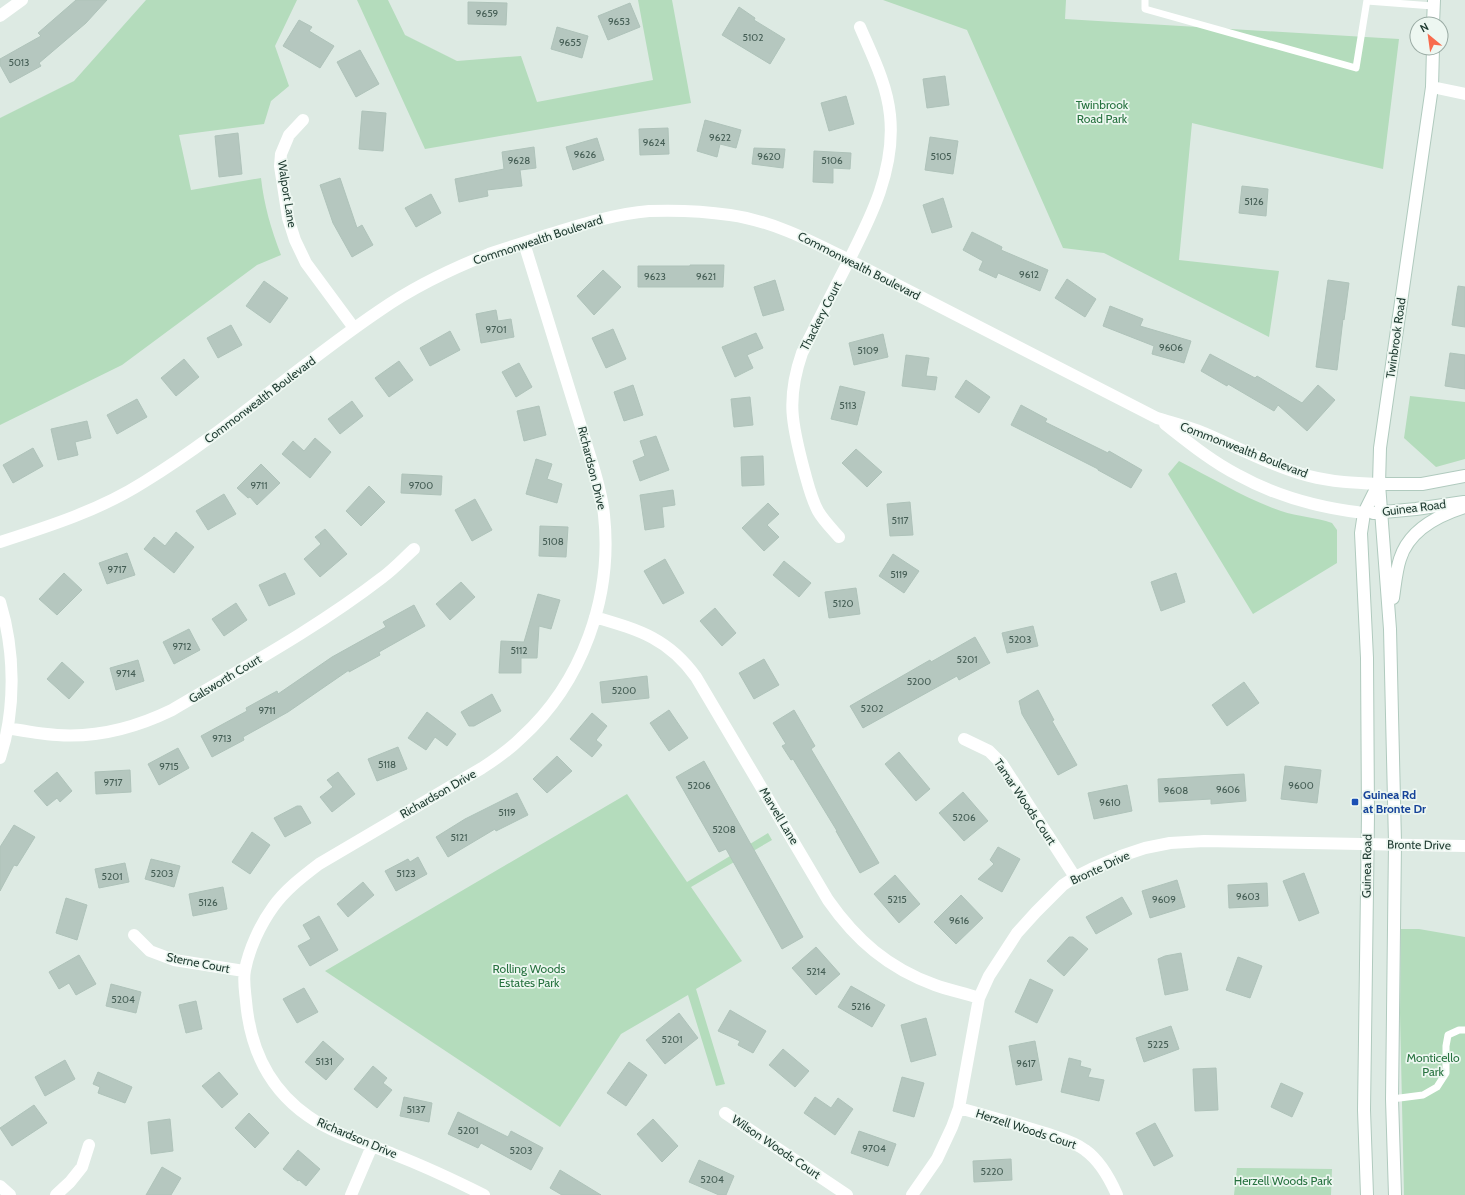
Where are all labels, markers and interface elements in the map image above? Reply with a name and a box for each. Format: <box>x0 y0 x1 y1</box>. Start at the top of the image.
house number: 9659 <box>476 7 499 20</box>
house number: 9653 <box>608 15 630 28</box>
north arrow <box>1409 16 1449 56</box>
text: N <box>1417 19 1431 35</box>
house number: 5102 <box>743 31 763 44</box>
house number: 9655 <box>559 36 581 49</box>
house number: 5013 <box>8 56 30 69</box>
park label: Twinbrook Road Park <box>1076 97 1129 126</box>
house number: 9622 <box>709 131 731 144</box>
house number: 9624 <box>643 136 665 149</box>
house number: 9626 <box>574 148 596 161</box>
house number: 9620 <box>757 150 781 163</box>
house number: 5105 <box>930 150 952 163</box>
house number: 9628 <box>508 154 530 167</box>
house number: 5106 <box>821 154 843 167</box>
street label: Walport Lane <box>275 159 300 229</box>
house number: 5126 <box>1244 195 1264 208</box>
street label: Commonwealth Boulevard <box>471 211 605 268</box>
street label: Commonwealth Boulevard <box>795 228 923 303</box>
house number: 9612 <box>1019 268 1039 281</box>
house number: 9623 <box>644 270 666 283</box>
house number: 9621 <box>696 270 716 283</box>
street label: Thackery Court <box>797 279 844 353</box>
street label: Twinbrook Road <box>1382 297 1409 379</box>
house number: 9701 <box>486 323 506 336</box>
house number: 9606 <box>1159 341 1183 354</box>
house number: 5109 <box>857 344 879 357</box>
street label: Commonwealth Boulevard <box>201 353 318 446</box>
house number: 5113 <box>839 399 857 412</box>
street label: Commonwealth Boulevard <box>1178 418 1310 481</box>
street label: Richardson Drive <box>575 425 610 511</box>
house number: 9711 <box>250 479 268 492</box>
house number: 9700 <box>409 479 433 492</box>
street label: Guinea Road <box>1381 496 1447 519</box>
house number: 5117 <box>892 514 908 527</box>
house number: 5108 <box>542 535 564 548</box>
house number: 9717 <box>107 563 127 576</box>
house number: 5119 <box>890 568 908 581</box>
house number: 5120 <box>833 597 853 610</box>
house number: 5203 <box>1008 633 1032 646</box>
house number: 9712 <box>172 640 192 653</box>
house number: 5112 <box>510 644 528 657</box>
street label: Galsworth Court <box>186 651 264 706</box>
house number: 5201 <box>957 653 977 666</box>
house number: 9714 <box>116 667 136 680</box>
house number: 5200 <box>907 675 931 688</box>
house number: 5200 <box>612 684 636 697</box>
house number: 5202 <box>861 702 883 715</box>
house number: 9711 <box>258 704 276 717</box>
house number: 9713 <box>212 732 232 745</box>
street label: Tamar Woods Court <box>991 756 1060 848</box>
house number: 5118 <box>378 758 396 771</box>
house number: 9715 <box>159 760 179 773</box>
street label: Richardson Drive <box>397 766 479 821</box>
house number: 9717 <box>103 776 123 789</box>
house number: 5206 <box>687 779 711 792</box>
house number: 9600 <box>1288 779 1314 792</box>
house number: 9606 <box>1216 783 1240 796</box>
street label: Marvell Lane <box>756 784 802 847</box>
house number: 9608 <box>1164 784 1188 797</box>
place label: Guinea Rd at Bronte Dr <box>1363 787 1426 816</box>
house number: 9610 <box>1099 796 1121 809</box>
marker: Guinea Rd at Bronte Dr <box>1350 797 1360 807</box>
house number: 5119 <box>498 806 516 819</box>
house number: 5206 <box>952 811 976 824</box>
house number: 5208 <box>712 823 736 836</box>
house number: 5121 <box>450 831 468 844</box>
street label: Guinea Road <box>1358 834 1375 898</box>
street label: Bronte Drive <box>1387 836 1451 853</box>
street label: Bronte Drive <box>1068 847 1132 888</box>
house number: 5203 <box>150 867 174 880</box>
house number: 5123 <box>396 867 416 880</box>
house number: 5201 <box>102 870 122 883</box>
house number: 9603 <box>1236 890 1260 903</box>
house number: 5215 <box>887 893 907 906</box>
house number: 9609 <box>1152 893 1176 906</box>
house number: 5126 <box>198 896 218 909</box>
house number: 9616 <box>949 914 969 927</box>
street label: Sterne Court <box>165 949 231 976</box>
park label: Rolling Woods Estates Park <box>493 961 565 990</box>
house number: 5214 <box>806 965 826 978</box>
house number: 5204 <box>111 993 135 1006</box>
house number: 5216 <box>851 1000 871 1013</box>
house number: 5201 <box>662 1033 682 1046</box>
house number: 5225 <box>1147 1038 1169 1051</box>
park label: Monticello Park <box>1406 1050 1460 1079</box>
house number: 5131 <box>315 1055 333 1068</box>
house number: 9617 <box>1016 1057 1036 1070</box>
house number: 5137 <box>406 1103 426 1116</box>
street label: Herzell Woods Court <box>974 1105 1078 1152</box>
street label: Wilson Woods Court <box>729 1111 824 1182</box>
street label: Richardson Drive <box>315 1114 400 1161</box>
house number: 5201 <box>458 1124 478 1137</box>
house number: 9704 <box>862 1142 886 1155</box>
house number: 5203 <box>509 1144 533 1157</box>
house number: 5220 <box>981 1165 1003 1178</box>
house number: 5204 <box>700 1173 724 1186</box>
park label: Herzell Woods Park <box>1234 1173 1333 1188</box>

